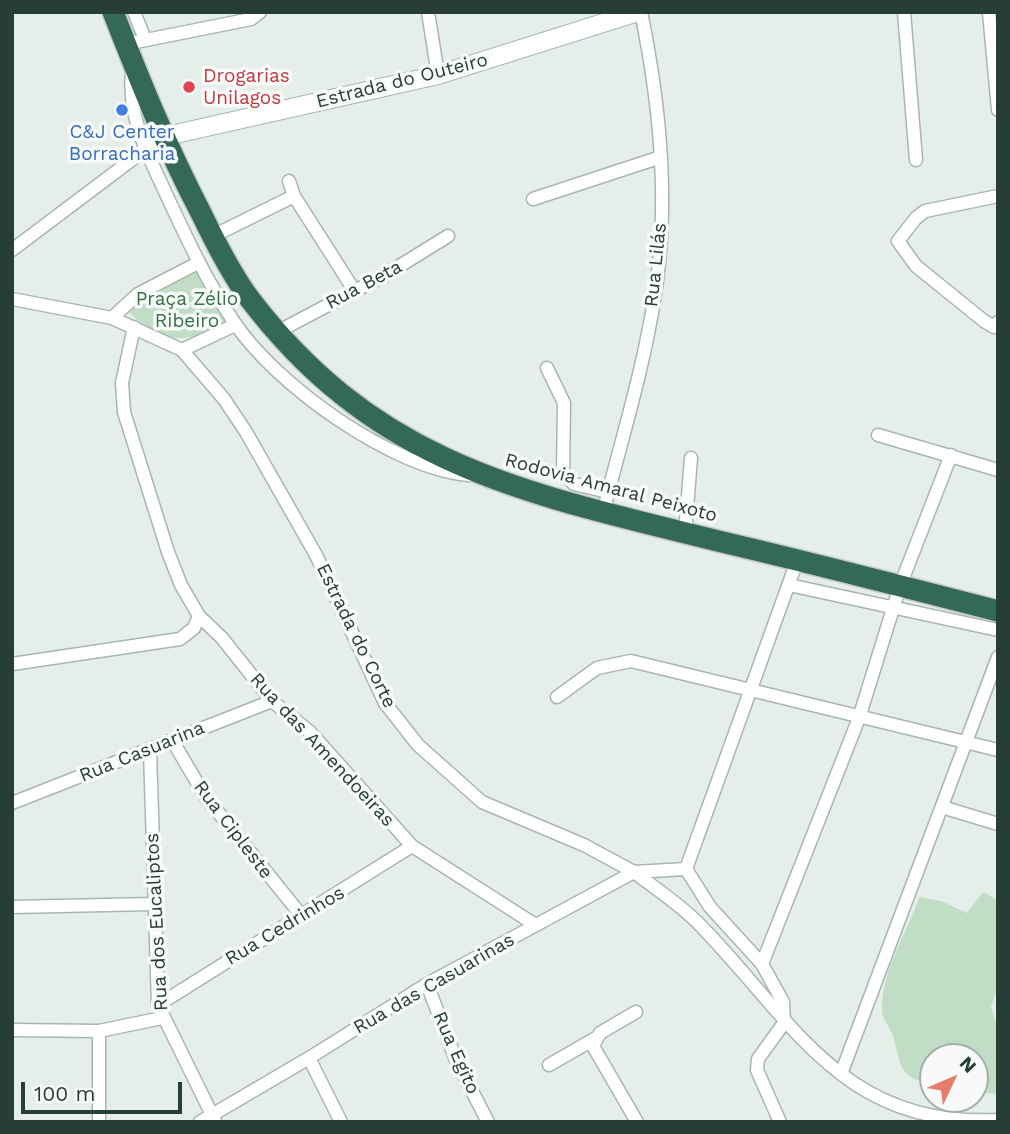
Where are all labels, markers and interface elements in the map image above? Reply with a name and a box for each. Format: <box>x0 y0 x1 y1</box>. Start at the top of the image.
street label: Estrada do Outeiro <box>314 49 490 113</box>
place label: Drogarias Unilagos <box>203 65 290 109</box>
marker: Drogarias Unilagos <box>181 79 197 95</box>
marker: C&J Center Borracharia <box>114 102 130 118</box>
place label: C&J Center Borracharia <box>69 121 175 165</box>
street label: Rua Lilás <box>640 222 672 308</box>
street label: Rua Beta <box>322 255 406 315</box>
park label: Praça Zélio Ribeiro <box>136 288 238 332</box>
street label: Rodovia Amaral Peixoto <box>502 449 720 527</box>
street label: Estrada do Corte <box>311 560 401 712</box>
street label: Rua das Amendoeiras <box>245 669 399 831</box>
street label: Rua Casuarina <box>76 717 208 787</box>
street label: Rua Cipleste <box>189 776 277 884</box>
street label: Rua dos Eucaliptos <box>141 832 173 1012</box>
street label: Rua Cedrinhos <box>221 881 349 971</box>
street label: Rua das Casuarinas <box>349 929 519 1039</box>
street label: Rua Egito <box>428 1008 484 1098</box>
north arrow <box>919 1043 989 1113</box>
text: N <box>955 1051 981 1078</box>
scale bar <box>24 1068 186 1112</box>
text: 100 m <box>34 1081 96 1106</box>

